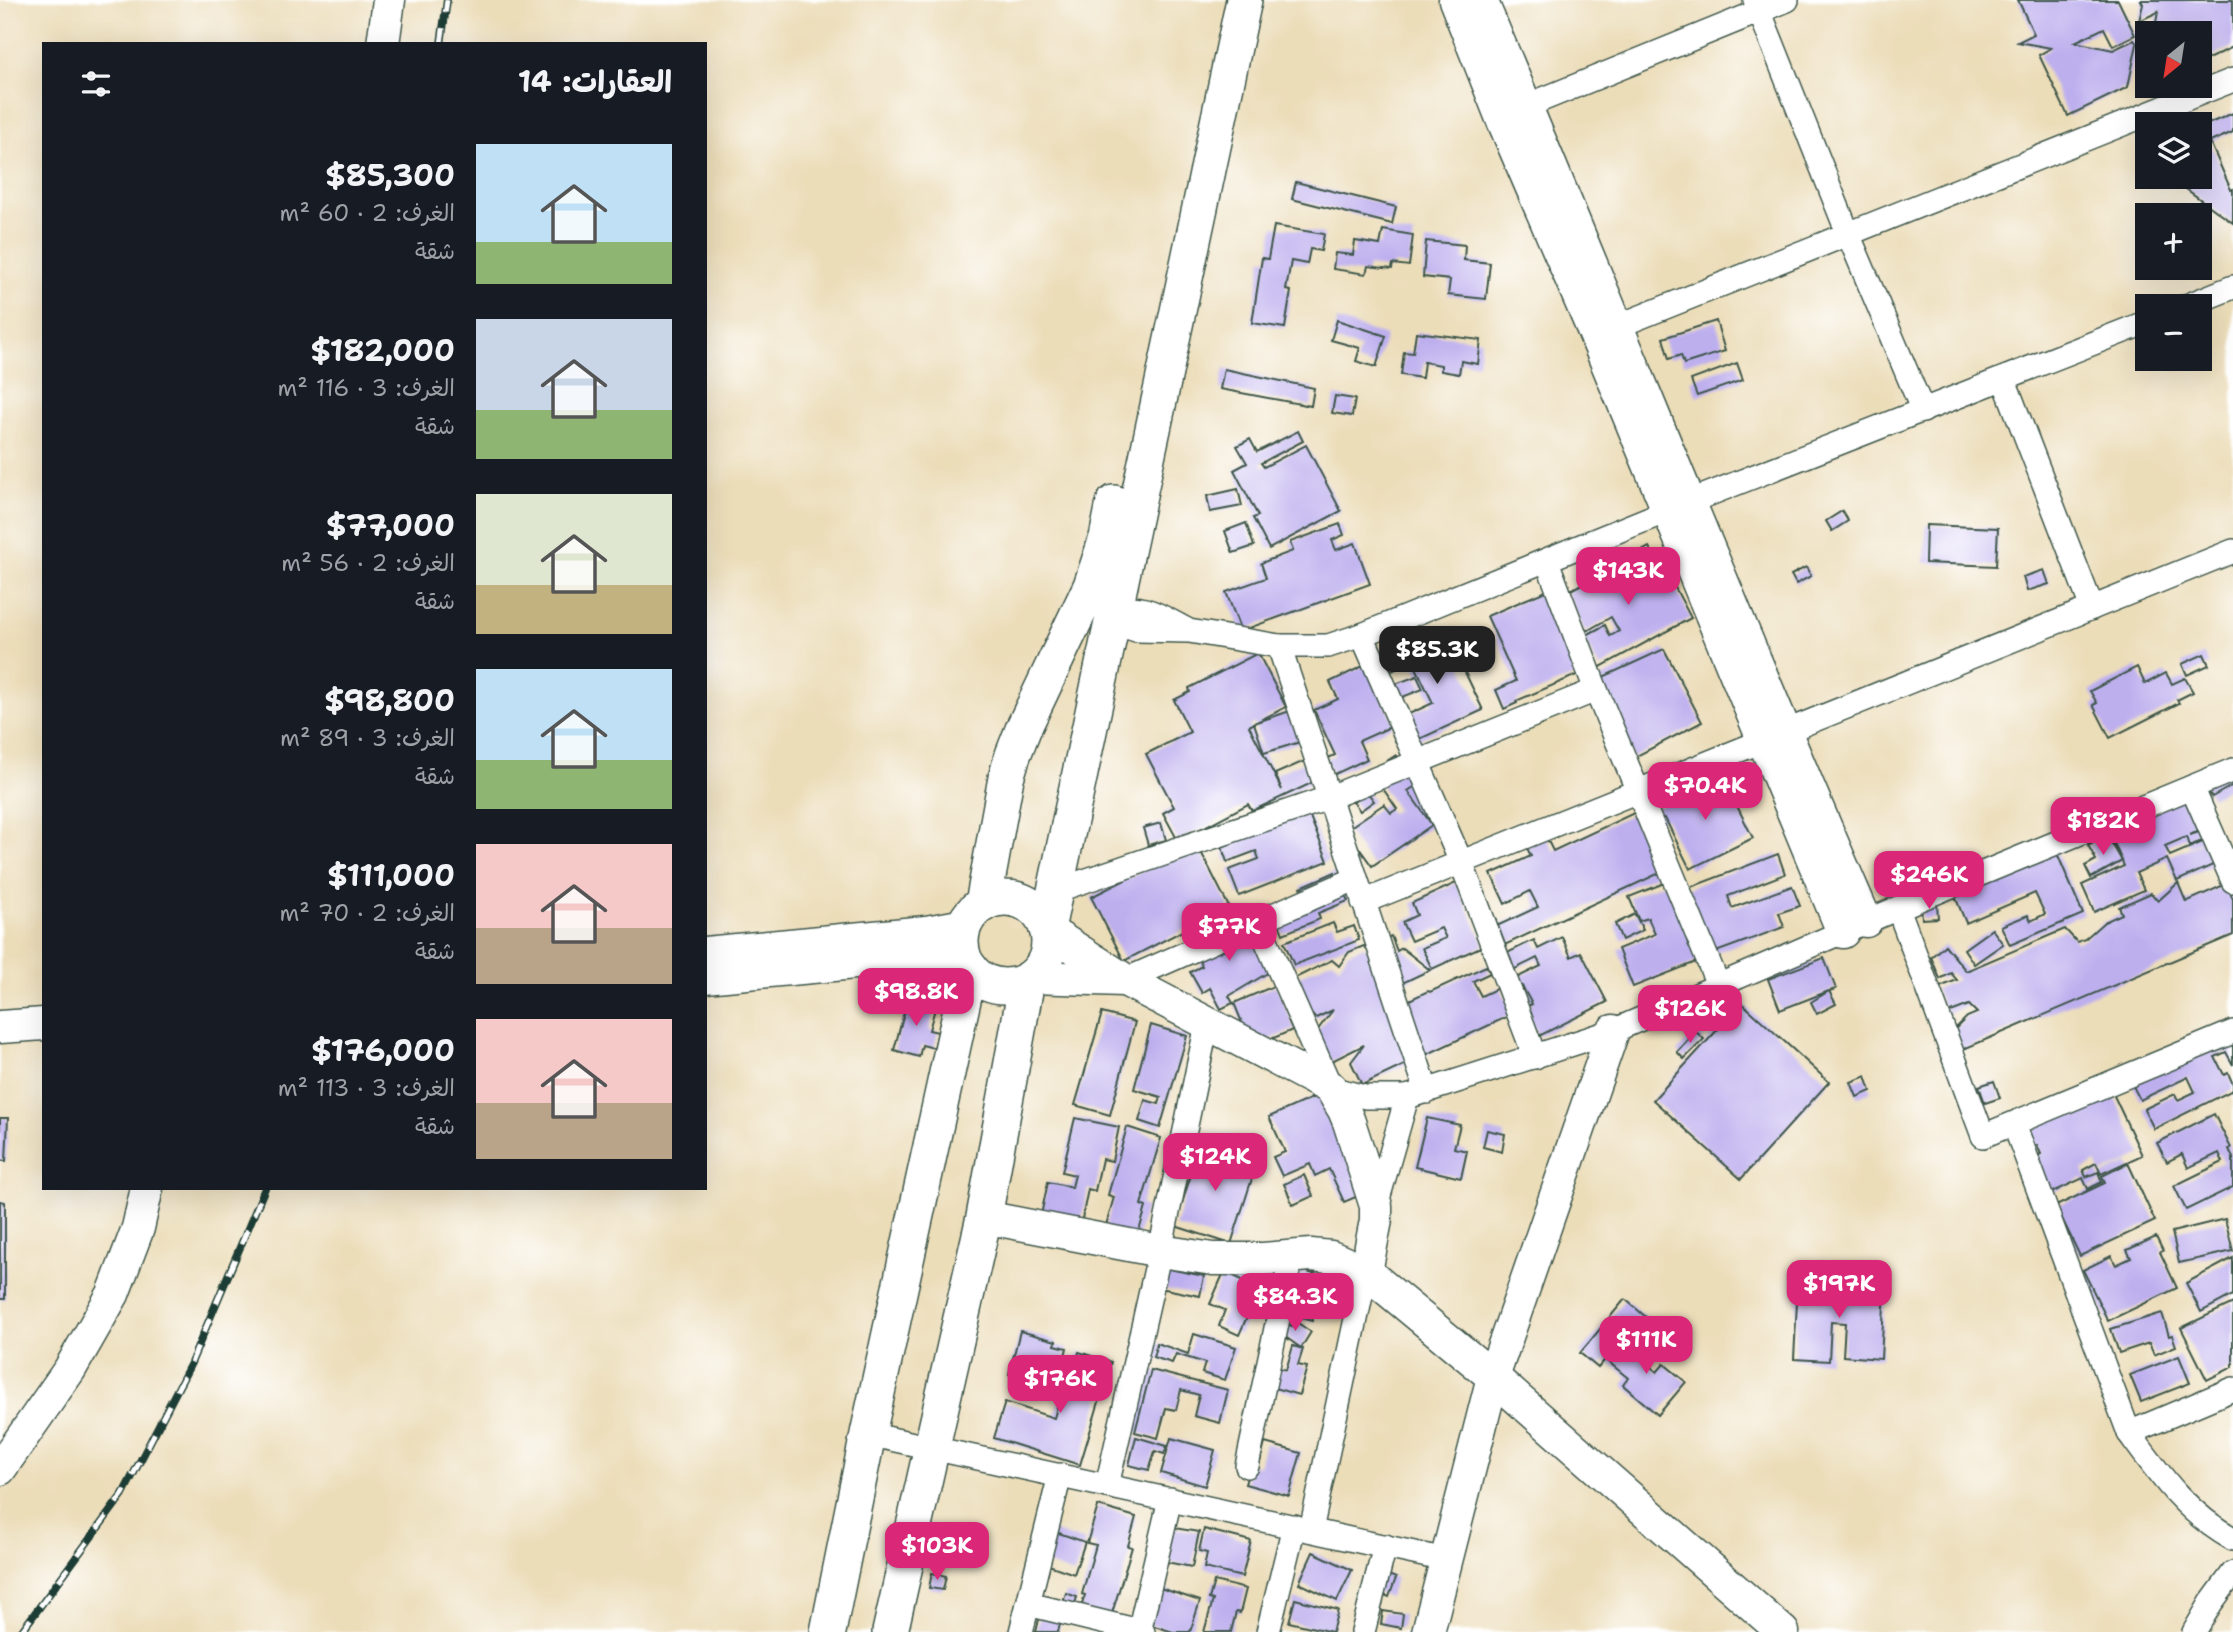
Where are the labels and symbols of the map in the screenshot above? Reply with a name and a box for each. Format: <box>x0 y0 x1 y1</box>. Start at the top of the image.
north arrow <box>2135 21 2212 98</box>
pin: $143K <box>1579 548 1677 607</box>
pin: $85.3K <box>1380 626 1494 686</box>
pin: $70.4K <box>1648 762 1762 822</box>
pin: $182K <box>2054 798 2152 857</box>
pin: $246K <box>1880 852 1978 911</box>
pin: $77K <box>1188 904 1270 963</box>
pin: $98.8K <box>859 968 973 1028</box>
pin: $126K <box>1641 986 1739 1045</box>
pin: $124K <box>1166 1134 1264 1193</box>
pin: $197K <box>1790 1260 1888 1320</box>
pin: $84.3K <box>1238 1274 1352 1333</box>
pin: $111K <box>1597 1316 1695 1376</box>
pin: $176K <box>1011 1356 1109 1415</box>
pin: $103K <box>888 1522 986 1582</box>

